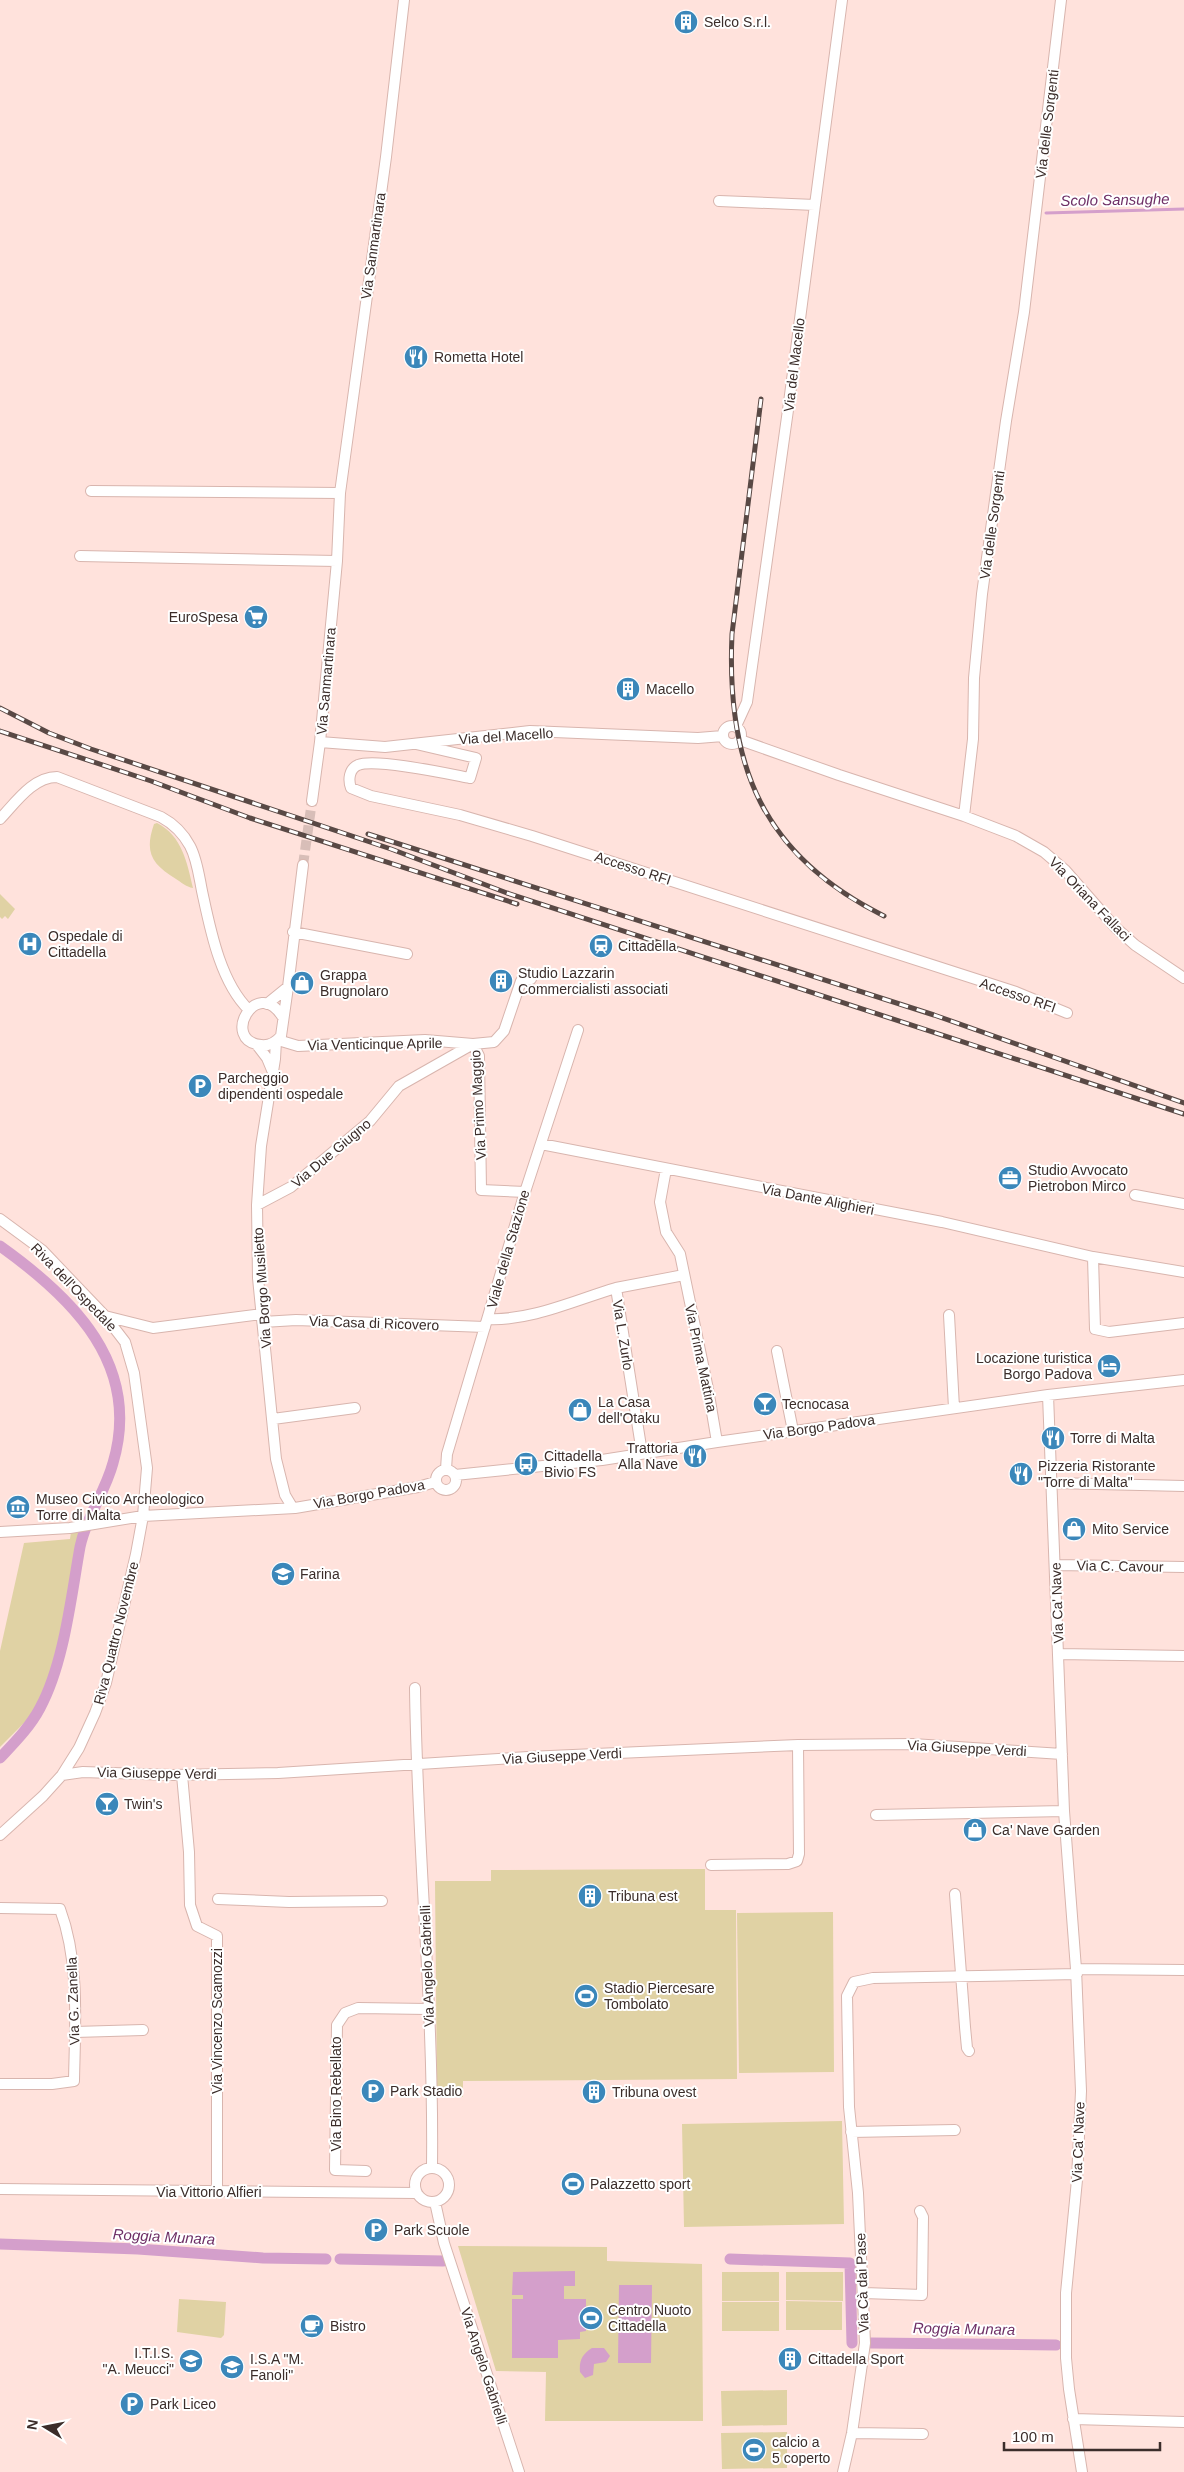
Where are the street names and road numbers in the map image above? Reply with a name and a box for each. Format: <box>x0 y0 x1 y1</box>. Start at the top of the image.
street label: Via delle Sorgenti <box>1032 69 1062 179</box>
street label: Via Sanmartinara <box>358 191 388 301</box>
street label: Via del Macello <box>780 317 808 413</box>
street label: Via delle Sorgenti <box>976 470 1008 580</box>
street label: Via Sanmartinara <box>313 626 339 735</box>
street label: Via del Macello <box>458 725 554 747</box>
street label: Accesso RFI <box>593 848 673 888</box>
street label: Via Oriana Fallaci <box>1046 854 1134 944</box>
street label: Accesso RFI <box>978 975 1058 1015</box>
street label: Via Venticinque Aprile <box>307 1035 443 1053</box>
street label: Via Primo Maggio <box>467 1049 489 1160</box>
street label: Via Due Giugno <box>288 1115 374 1191</box>
street label: Via Dante Alighieri <box>760 1180 876 1218</box>
street label: Viale della Stazione <box>483 1188 533 1310</box>
street label: Via Borgo Musiletto <box>250 1227 274 1349</box>
street label: Riva dell'Ospedale <box>28 1240 120 1335</box>
street label: Via L. Zurlo <box>610 1299 637 1372</box>
street label: Via Prima Mattina <box>682 1302 720 1414</box>
street label: Via Casa di Ricovero <box>309 1313 440 1333</box>
street label: Via Borgo Padova <box>762 1411 876 1443</box>
street label: Via Borgo Padova <box>312 1476 426 1512</box>
street label: Via C. Cavour <box>1076 1557 1164 1575</box>
street label: Riva Quattro Novembre <box>90 1560 142 1706</box>
street label: Via Ca' Nave <box>1048 1562 1066 1644</box>
street label: Via Giuseppe Verdi <box>907 1737 1027 1759</box>
street label: Via Giuseppe Verdi <box>502 1745 622 1767</box>
street label: Via Giuseppe Verdi <box>97 1764 217 1782</box>
street label: Via Angelo Gabrielli <box>417 1905 437 2027</box>
street label: Via Vincenzo Scamozzi <box>209 1948 225 2094</box>
street label: Via G. Zanella <box>63 1956 83 2045</box>
street label: Via Bino Rebellato <box>328 2036 344 2151</box>
street label: Via Ca' Nave <box>1069 2101 1087 2183</box>
street label: Via Vittorio Alfieri <box>156 2184 262 2200</box>
street label: Via Cà dai Pase <box>852 2232 872 2333</box>
street label: Via Angelo Gabrielli <box>458 2306 510 2426</box>

